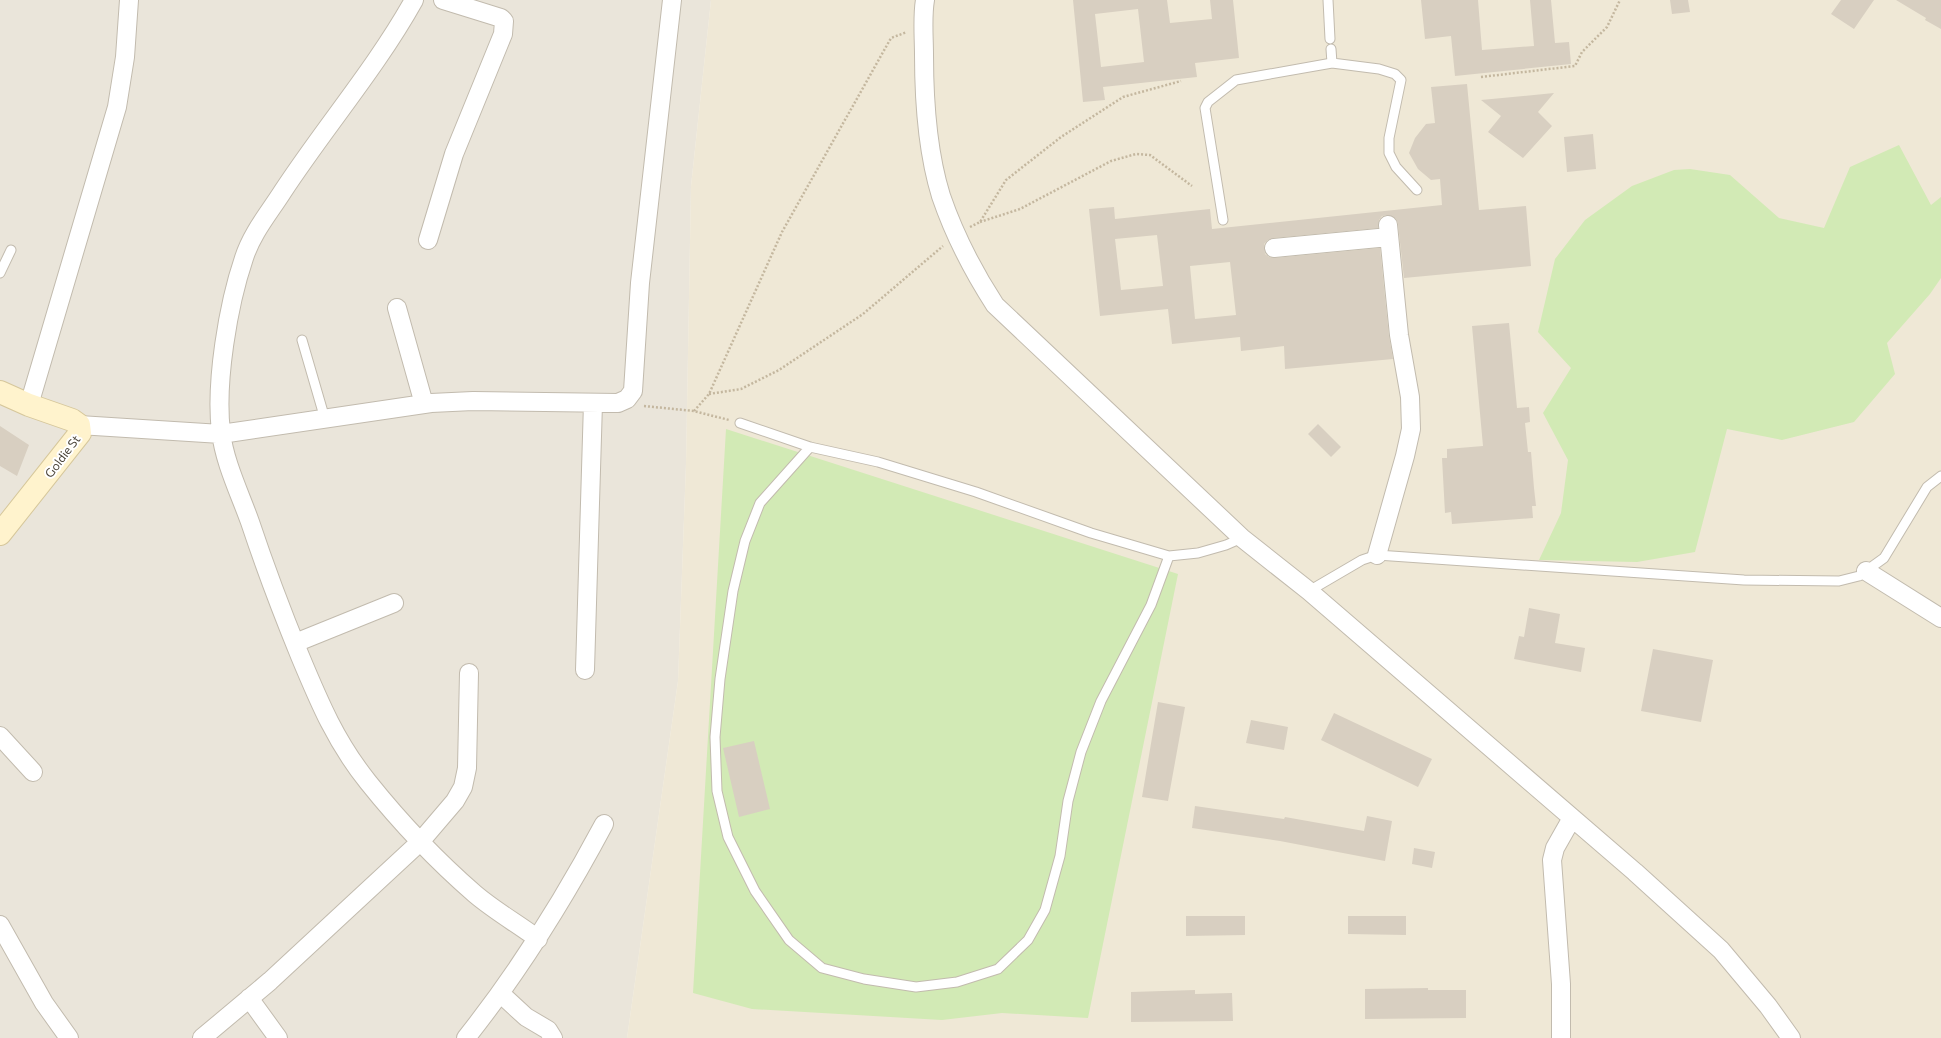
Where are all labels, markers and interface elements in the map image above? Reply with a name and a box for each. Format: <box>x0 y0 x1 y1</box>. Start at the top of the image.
street label: Goldie St <box>42 432 83 480</box>

